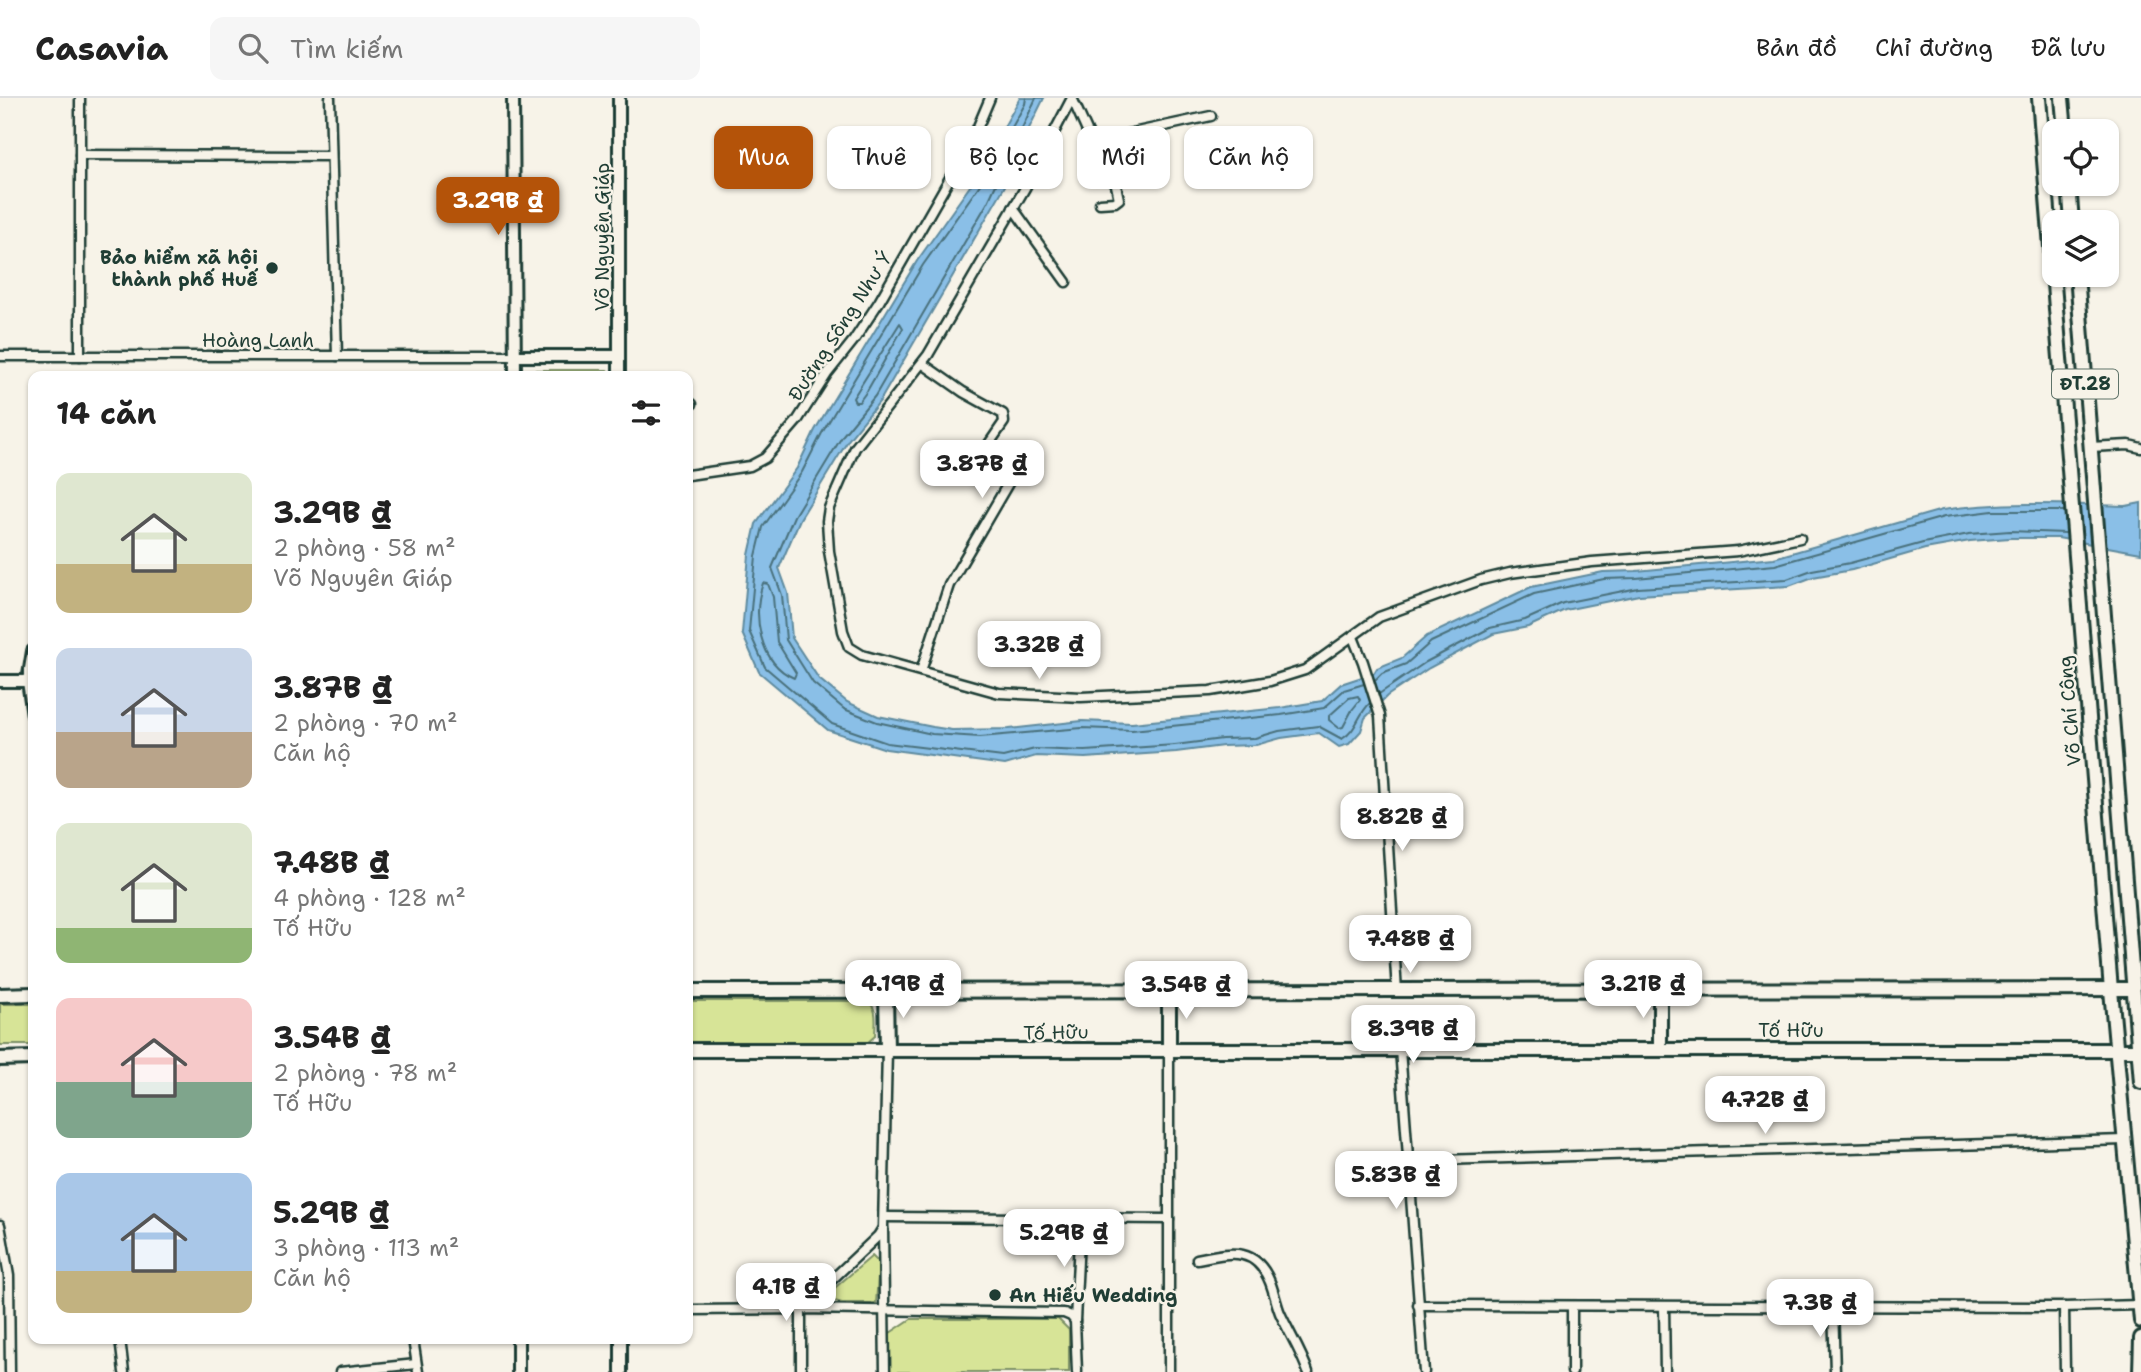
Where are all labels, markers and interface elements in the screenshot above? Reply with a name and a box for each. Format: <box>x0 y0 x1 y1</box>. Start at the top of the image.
search box <box>210 17 700 80</box>
text: Casavia <box>35 26 168 71</box>
icon: search <box>234 29 272 67</box>
text: Tìm kiếm <box>290 31 403 66</box>
text: Bản đồ <box>1756 32 1837 64</box>
text: Chỉ đường <box>1875 32 1993 64</box>
text: Đã lưu <box>2031 32 2106 64</box>
map controls <box>2042 119 2119 287</box>
button: locate <box>2042 119 2119 196</box>
chip: Mua <box>714 126 813 189</box>
chip: Thuê <box>827 126 931 189</box>
chip: Bộ lọc <box>945 126 1063 189</box>
chip: Mới <box>1077 126 1170 189</box>
chip: Căn hộ <box>1184 126 1313 189</box>
street label: Võ Nguyên Giáp <box>590 163 615 311</box>
pin: 3.29B ₫ <box>433 178 563 237</box>
text: 3.29B ₫ <box>452 185 544 215</box>
button: layers <box>2042 210 2119 287</box>
place label: Bảo hiểm xã hội thành phố Huế <box>100 245 259 292</box>
street label: Đường Sông Như Ý <box>782 246 898 406</box>
marker: Bảo hiểm xã hội thành phố Huế <box>264 260 280 276</box>
street label: Hoàng Lanh <box>202 328 314 353</box>
road number: ĐT.28 <box>2052 370 2118 398</box>
text: 14 căn <box>56 393 157 434</box>
icon: filters <box>627 394 665 432</box>
pin: 3.87B ₫ <box>917 440 1047 500</box>
text: 3.87B ₫ <box>936 448 1028 478</box>
text: 3.29B ₫ <box>273 492 392 533</box>
icon: home <box>112 501 196 585</box>
text: 2 phòng · 58 m² <box>273 533 456 563</box>
text: Võ Nguyên Giáp <box>273 563 453 593</box>
pin: 3.32B ₫ <box>974 622 1104 681</box>
text: 3.32B ₫ <box>994 629 1084 659</box>
street label: Võ Chí Công <box>2052 655 2087 767</box>
text: 3.87B ₫ <box>273 667 393 708</box>
icon: home <box>112 676 196 760</box>
text: 2 phòng · 70 m² <box>273 708 458 738</box>
text: Căn hộ <box>273 738 351 768</box>
pin: 8.82B ₫ <box>1337 794 1467 853</box>
text: 8.82B ₫ <box>1356 801 1448 831</box>
text: 7.48B ₫ <box>273 842 390 883</box>
icon: home <box>112 851 196 935</box>
text: 4 phòng · 128 m² <box>273 883 466 913</box>
text: Tố Hữu <box>273 913 352 943</box>
pin: 7.48B ₫ <box>1345 916 1475 975</box>
text: 7.48B ₫ <box>1365 923 1455 953</box>
pin: 4.19B ₫ <box>838 960 968 1020</box>
pin: 3.21B ₫ <box>1578 960 1708 1020</box>
pin: 3.54B ₫ <box>1121 962 1251 1021</box>
text: 4.19B ₫ <box>861 968 945 998</box>
text: 3.21B ₫ <box>1600 968 1686 998</box>
text: 3.54B ₫ <box>1141 969 1231 999</box>
pin: 8.39B ₫ <box>1348 1006 1478 1065</box>
text: 8.39B ₫ <box>1367 1013 1459 1043</box>
text: 3.54B ₫ <box>273 1017 391 1058</box>
street label: Tố Hữu <box>1758 1018 1824 1043</box>
street label: Tố Hữu <box>1023 1019 1089 1046</box>
icon: home <box>112 1026 196 1110</box>
text: 2 phòng · 78 m² <box>273 1058 457 1088</box>
pin: 4.72B ₫ <box>1700 1076 1830 1136</box>
text: 4.72B ₫ <box>1721 1084 1809 1114</box>
text: Tố Hữu <box>273 1088 352 1118</box>
pin: 5.83B ₫ <box>1331 1152 1461 1211</box>
text: 5.83B ₫ <box>1351 1159 1441 1189</box>
text: 5.29B ₫ <box>273 1192 390 1233</box>
icon: home <box>112 1201 196 1285</box>
pin: 5.29B ₫ <box>999 1210 1129 1269</box>
text: 5.29B ₫ <box>1019 1217 1109 1247</box>
text: 3 phòng · 113 m² <box>273 1233 459 1263</box>
text: Căn hộ <box>273 1263 351 1293</box>
pin: 4.1B ₫ <box>729 1264 843 1323</box>
text: 4.1B ₫ <box>752 1271 820 1301</box>
pin: 7.3B ₫ <box>1763 1280 1877 1339</box>
place label: An Hiếu Wedding <box>1009 1283 1177 1308</box>
marker: An Hiếu Wedding <box>987 1287 1003 1303</box>
text: 7.3B ₫ <box>1783 1287 1857 1317</box>

